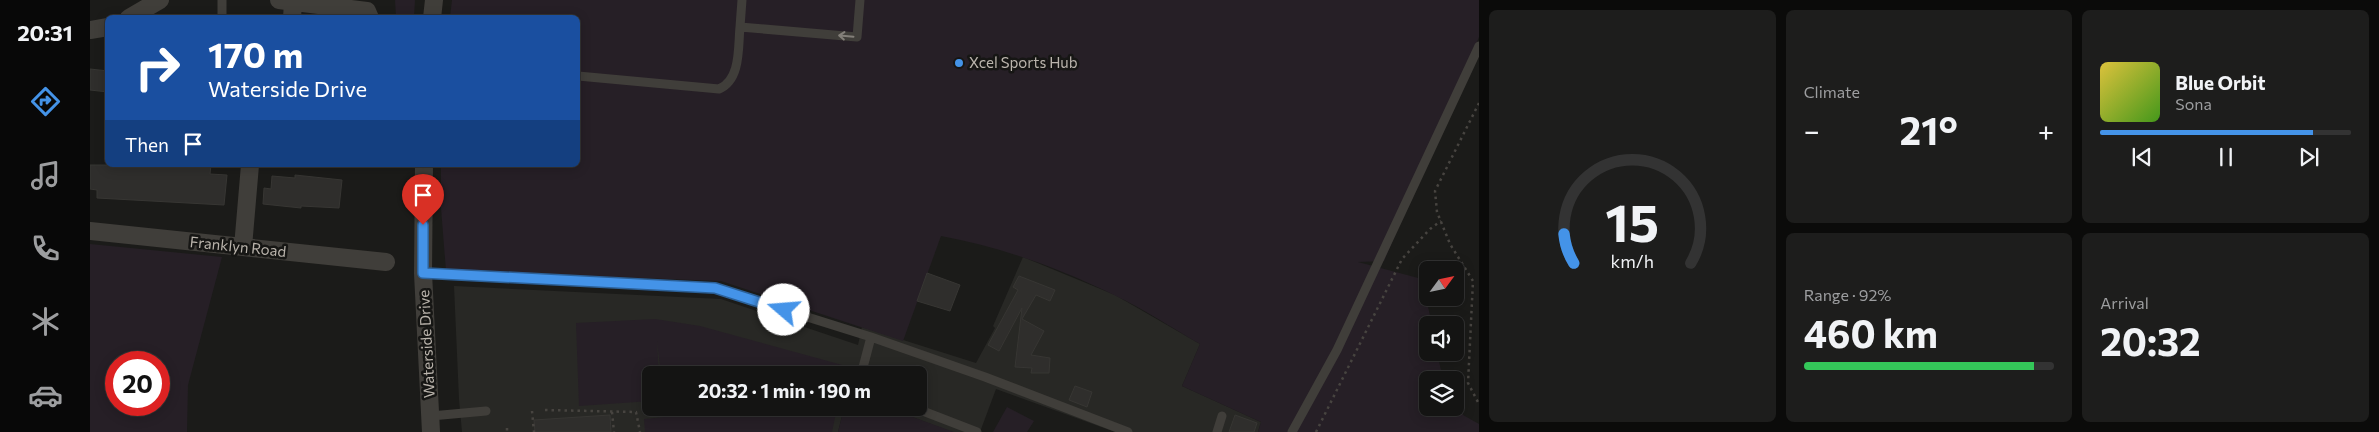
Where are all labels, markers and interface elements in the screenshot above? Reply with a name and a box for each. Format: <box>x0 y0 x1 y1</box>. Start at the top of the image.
text: 20:31 <box>17 19 73 46</box>
one-way arrow <box>838 31 854 41</box>
text: 170 m <box>208 32 303 75</box>
icon: right <box>125 35 190 100</box>
place label: Xcel Sports Hub <box>969 53 1078 71</box>
marker: Xcel Sports Hub <box>953 57 965 69</box>
text: Blue Orbit <box>2175 71 2265 94</box>
text: Waterside Drive <box>208 75 367 102</box>
text: Climate <box>1804 82 1860 101</box>
icon: directions <box>28 84 63 119</box>
text: Sona <box>2175 94 2212 113</box>
text: 21° <box>1900 106 1958 153</box>
text: − <box>1804 113 1820 147</box>
text: + <box>2038 113 2054 147</box>
icon: arrive <box>179 130 207 158</box>
text: Then <box>125 133 169 156</box>
icon: previous <box>2128 143 2156 171</box>
icon: pause <box>2212 143 2240 171</box>
icon: next <box>2295 143 2323 171</box>
icon: music <box>28 158 63 193</box>
pin <box>402 174 444 225</box>
icon: arrive <box>409 181 437 209</box>
text: 15 <box>1605 189 1659 253</box>
icon: phone <box>28 231 63 266</box>
street label: Franklyn Road <box>189 232 287 260</box>
text: km/h <box>1611 250 1654 272</box>
north arrow <box>1419 261 1464 306</box>
map controls <box>1419 261 1464 416</box>
position arrow <box>757 283 809 335</box>
text: Range · 92% <box>1804 285 1891 304</box>
street label: Waterside Drive <box>414 289 438 399</box>
text: Arrival <box>2100 293 2149 312</box>
icon: climate <box>28 304 63 339</box>
text: 460 km <box>1804 309 1938 356</box>
button: sound <box>1419 316 1464 361</box>
text: 20:32 <box>2100 317 2201 364</box>
speed limit sign: 20 <box>105 351 170 416</box>
button: layers <box>1419 371 1464 416</box>
icon: car <box>28 378 63 413</box>
text: 20:32 · 1 min · 190 m <box>698 379 871 402</box>

